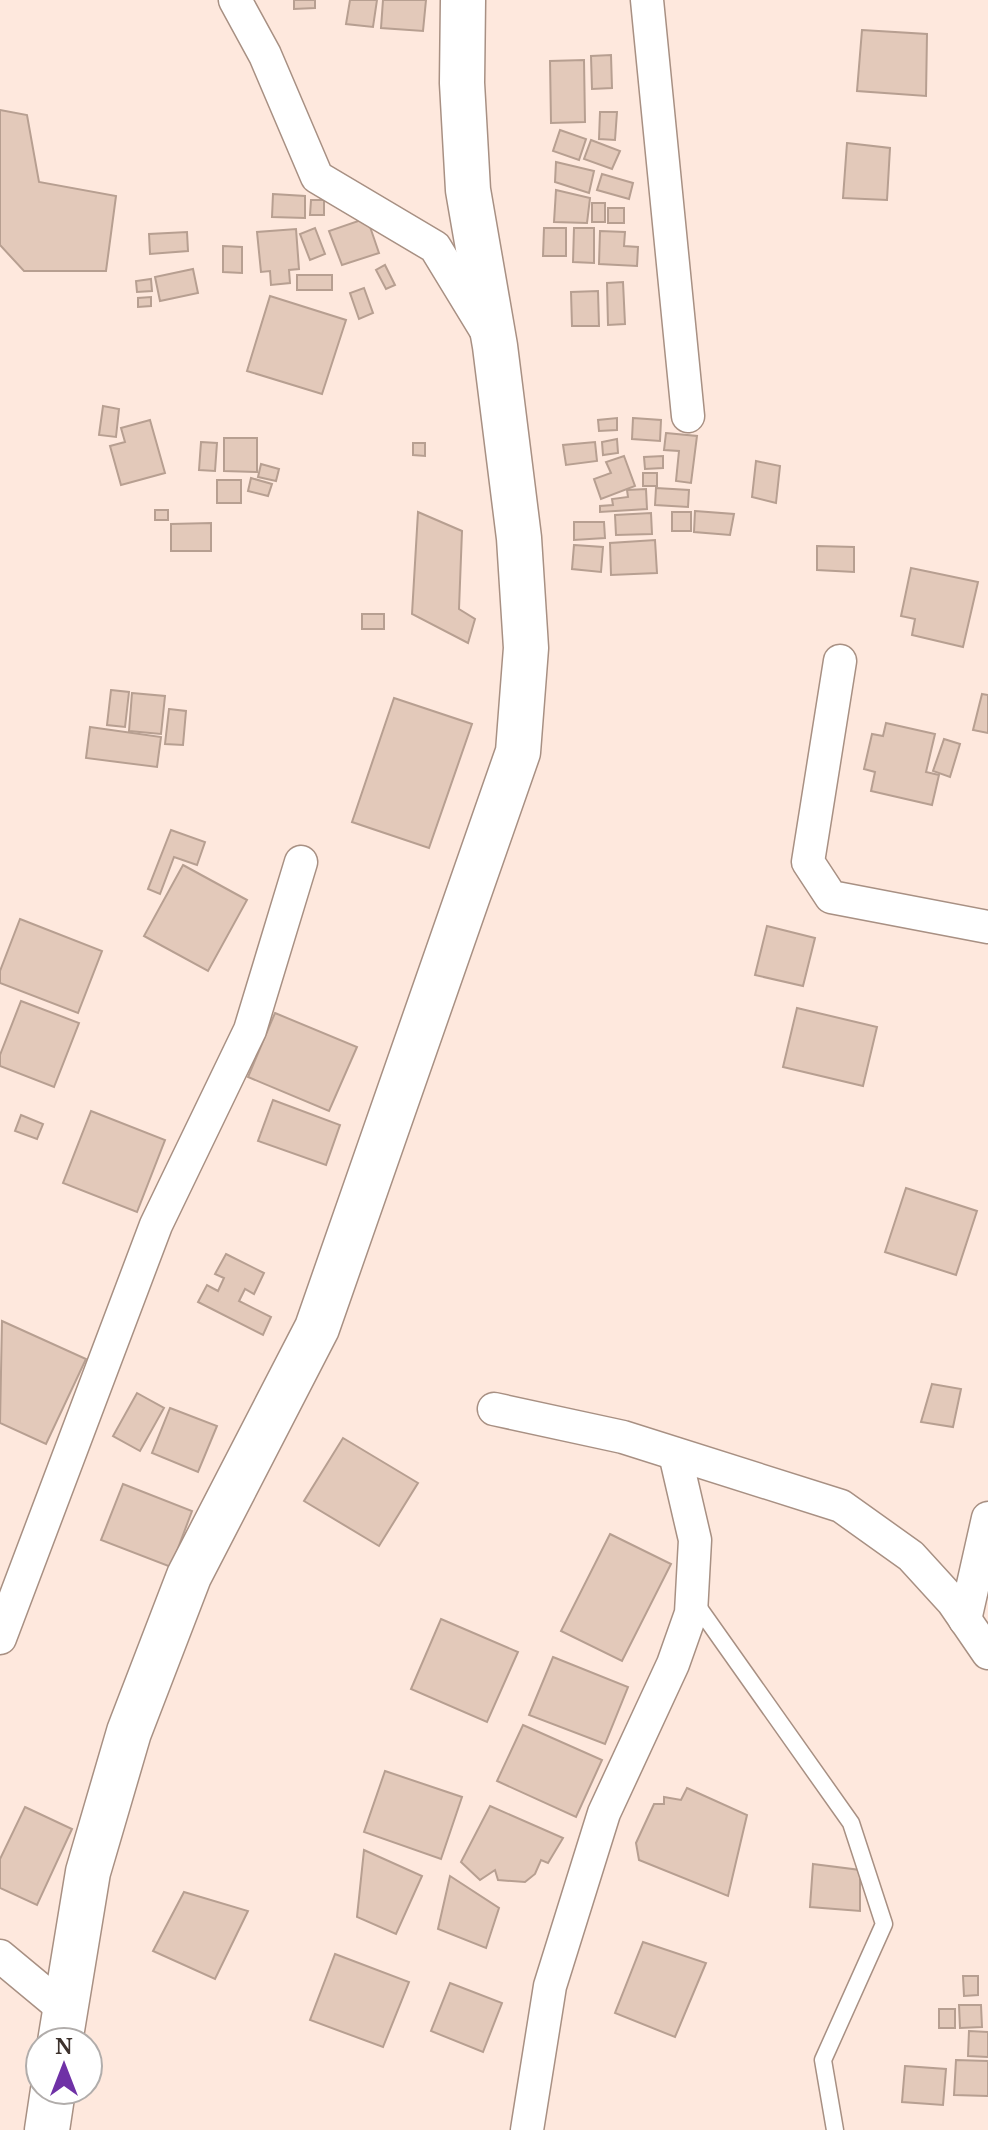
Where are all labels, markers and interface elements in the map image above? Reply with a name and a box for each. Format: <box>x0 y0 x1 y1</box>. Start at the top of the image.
north arrow <box>24 2026 104 2106</box>
text: N <box>55 2030 73 2060</box>

